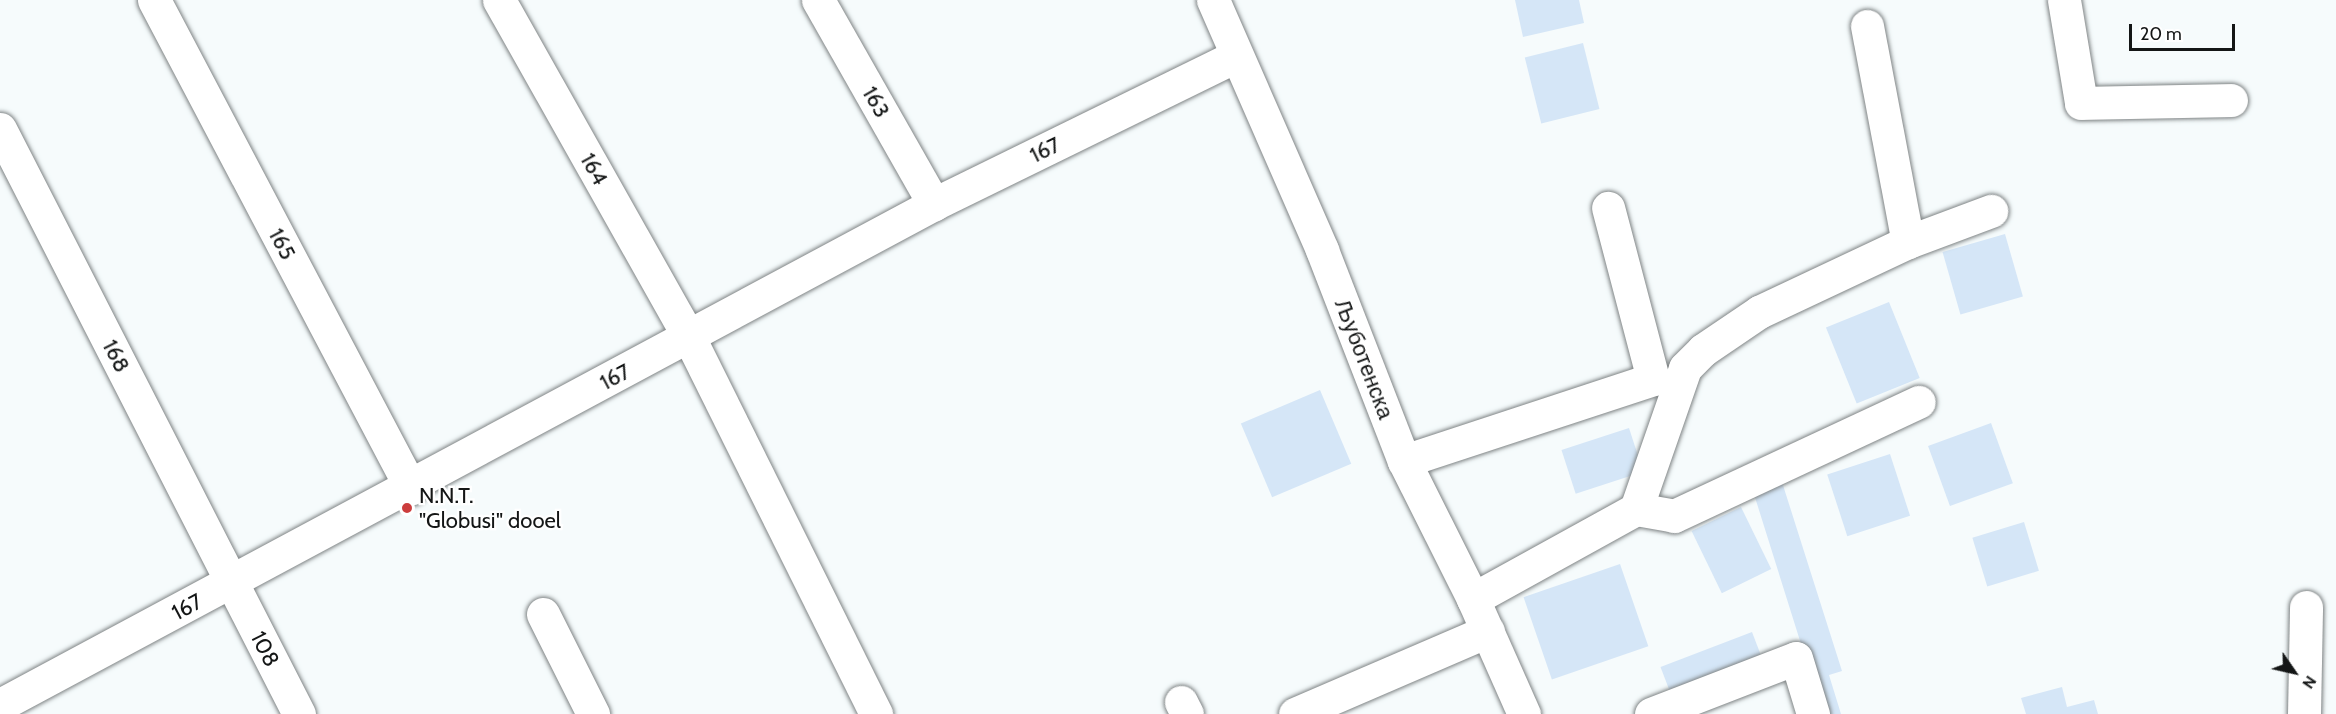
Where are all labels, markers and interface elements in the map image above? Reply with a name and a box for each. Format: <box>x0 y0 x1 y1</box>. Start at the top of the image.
scale bar <box>2132 12 2238 50</box>
text: 20 m <box>2140 23 2182 45</box>
street label: 163 <box>857 82 895 122</box>
street label: 167 <box>1025 131 1065 169</box>
street label: 164 <box>575 148 613 190</box>
street label: 165 <box>263 224 301 264</box>
street label: Љуботенска <box>1329 295 1399 423</box>
street label: 168 <box>97 335 135 377</box>
street label: 167 <box>595 358 635 396</box>
place label: N.N.T. "Globusi" dooel <box>419 482 561 534</box>
marker: N.N.T. "Globusi" dooel <box>400 501 414 515</box>
street label: 167 <box>167 588 207 626</box>
street label: 108 <box>245 627 285 671</box>
north arrow <box>2264 642 2324 702</box>
text: N <box>2298 672 2320 692</box>

